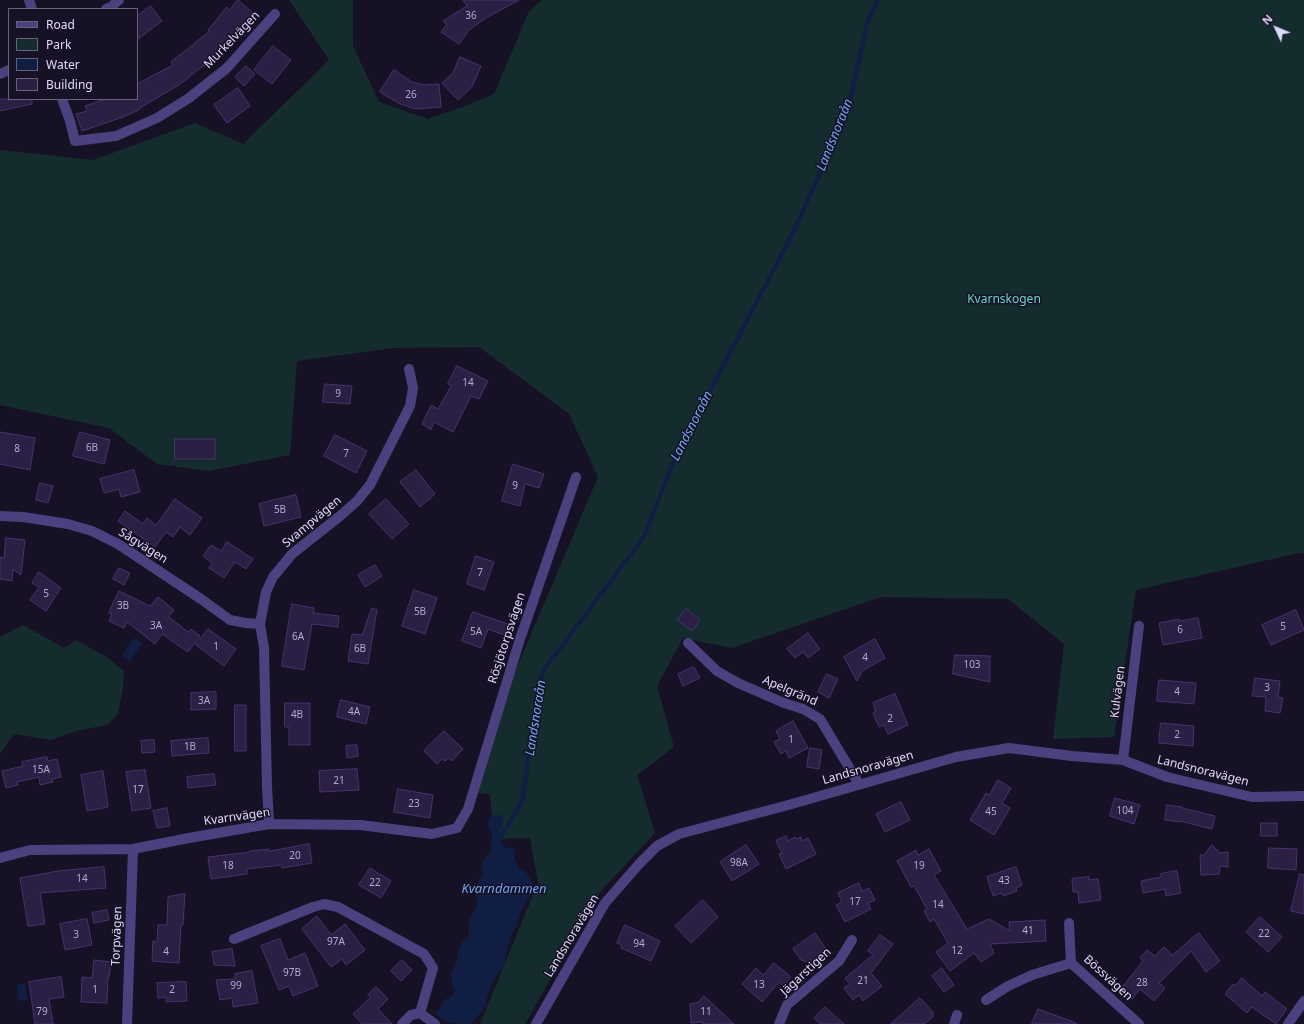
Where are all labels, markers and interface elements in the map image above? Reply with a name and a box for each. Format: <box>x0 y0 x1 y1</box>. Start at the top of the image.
legend <box>8 8 138 100</box>
street label: Murkelvägen <box>201 8 263 72</box>
north arrow <box>1256 8 1296 48</box>
house number: 36 <box>465 10 477 22</box>
text: N <box>1258 11 1276 28</box>
text: Road <box>46 16 75 33</box>
text: Park <box>46 36 71 53</box>
text: Water <box>46 56 80 73</box>
text: Building <box>46 76 93 93</box>
house number: 26 <box>405 89 417 101</box>
water label: Landsnoraån <box>813 97 857 173</box>
park label: Kvarnskogen <box>967 293 1041 307</box>
house number: 14 <box>462 377 474 389</box>
house number: 9 <box>335 388 341 400</box>
water label: Landsnoraån <box>668 388 716 464</box>
house number: 6B <box>86 442 98 454</box>
house number: 8 <box>14 443 20 455</box>
house number: 7 <box>343 448 349 460</box>
house number: 9 <box>512 480 518 492</box>
street label: Svampvägen <box>280 493 344 551</box>
house number: 5B <box>274 504 286 516</box>
street label: Sågvägen <box>116 525 170 567</box>
house number: 7 <box>477 567 483 579</box>
house number: 5 <box>43 588 49 600</box>
street label: Rösjötorpsvägen <box>485 591 529 685</box>
house number: 3B <box>117 600 129 612</box>
house number: 5B <box>414 606 426 618</box>
house number: 3A <box>150 620 162 632</box>
house number: 5 <box>1280 621 1286 633</box>
house number: 6 <box>1177 624 1183 636</box>
house number: 5A <box>470 626 482 638</box>
house number: 6A <box>292 631 304 643</box>
house number: 1 <box>213 641 219 653</box>
house number: 6B <box>354 643 366 655</box>
house number: 4 <box>862 652 868 664</box>
house number: 103 <box>963 659 981 671</box>
street label: Kulvägen <box>1108 665 1128 719</box>
street label: Apelgränd <box>760 673 820 709</box>
water label: Landsnoraån <box>522 679 550 757</box>
house number: 3 <box>1264 682 1270 694</box>
house number: 4 <box>1174 686 1180 698</box>
house number: 3A <box>198 695 210 707</box>
house number: 4A <box>348 706 360 718</box>
house number: 4B <box>291 709 303 721</box>
house number: 2 <box>887 713 893 725</box>
house number: 2 <box>1174 729 1180 741</box>
house number: 1 <box>788 734 794 746</box>
house number: 1B <box>184 741 196 753</box>
street label: Landsnoravägen <box>821 748 915 788</box>
street label: Landsnoravägen <box>1156 753 1250 789</box>
house number: 15A <box>32 764 50 776</box>
house number: 21 <box>333 775 345 787</box>
house number: 17 <box>132 784 144 796</box>
house number: 23 <box>408 798 420 810</box>
street label: Kvarnvägen <box>203 805 271 829</box>
house number: 104 <box>1116 805 1134 817</box>
house number: 45 <box>985 806 997 818</box>
house number: 20 <box>289 850 301 862</box>
house number: 98A <box>730 857 748 869</box>
house number: 18 <box>222 860 234 872</box>
house number: 19 <box>913 860 925 872</box>
house number: 14 <box>76 873 88 885</box>
house number: 43 <box>998 875 1010 887</box>
house number: 22 <box>369 877 381 889</box>
water label: Kvarndammen <box>461 881 547 897</box>
street label: Landsnoravägen <box>542 892 602 980</box>
house number: 17 <box>849 896 861 908</box>
house number: 14 <box>932 899 944 911</box>
street label: Torpvägen <box>109 906 125 966</box>
house number: 41 <box>1022 925 1034 937</box>
house number: 22 <box>1258 928 1270 940</box>
house number: 3 <box>73 929 79 941</box>
house number: 97A <box>327 936 345 948</box>
house number: 94 <box>633 938 645 950</box>
street label: Jägarstigen <box>778 945 834 999</box>
house number: 12 <box>951 945 963 957</box>
house number: 4 <box>163 946 169 958</box>
street label: Bössvägen <box>1081 952 1135 1004</box>
house number: 97B <box>283 967 301 979</box>
house number: 21 <box>857 975 869 987</box>
house number: 28 <box>1136 977 1148 989</box>
house number: 13 <box>753 979 765 991</box>
house number: 99 <box>230 980 242 992</box>
house number: 1 <box>92 984 98 996</box>
house number: 2 <box>169 984 175 996</box>
house number: 79 <box>36 1006 48 1018</box>
house number: 11 <box>700 1006 712 1018</box>

